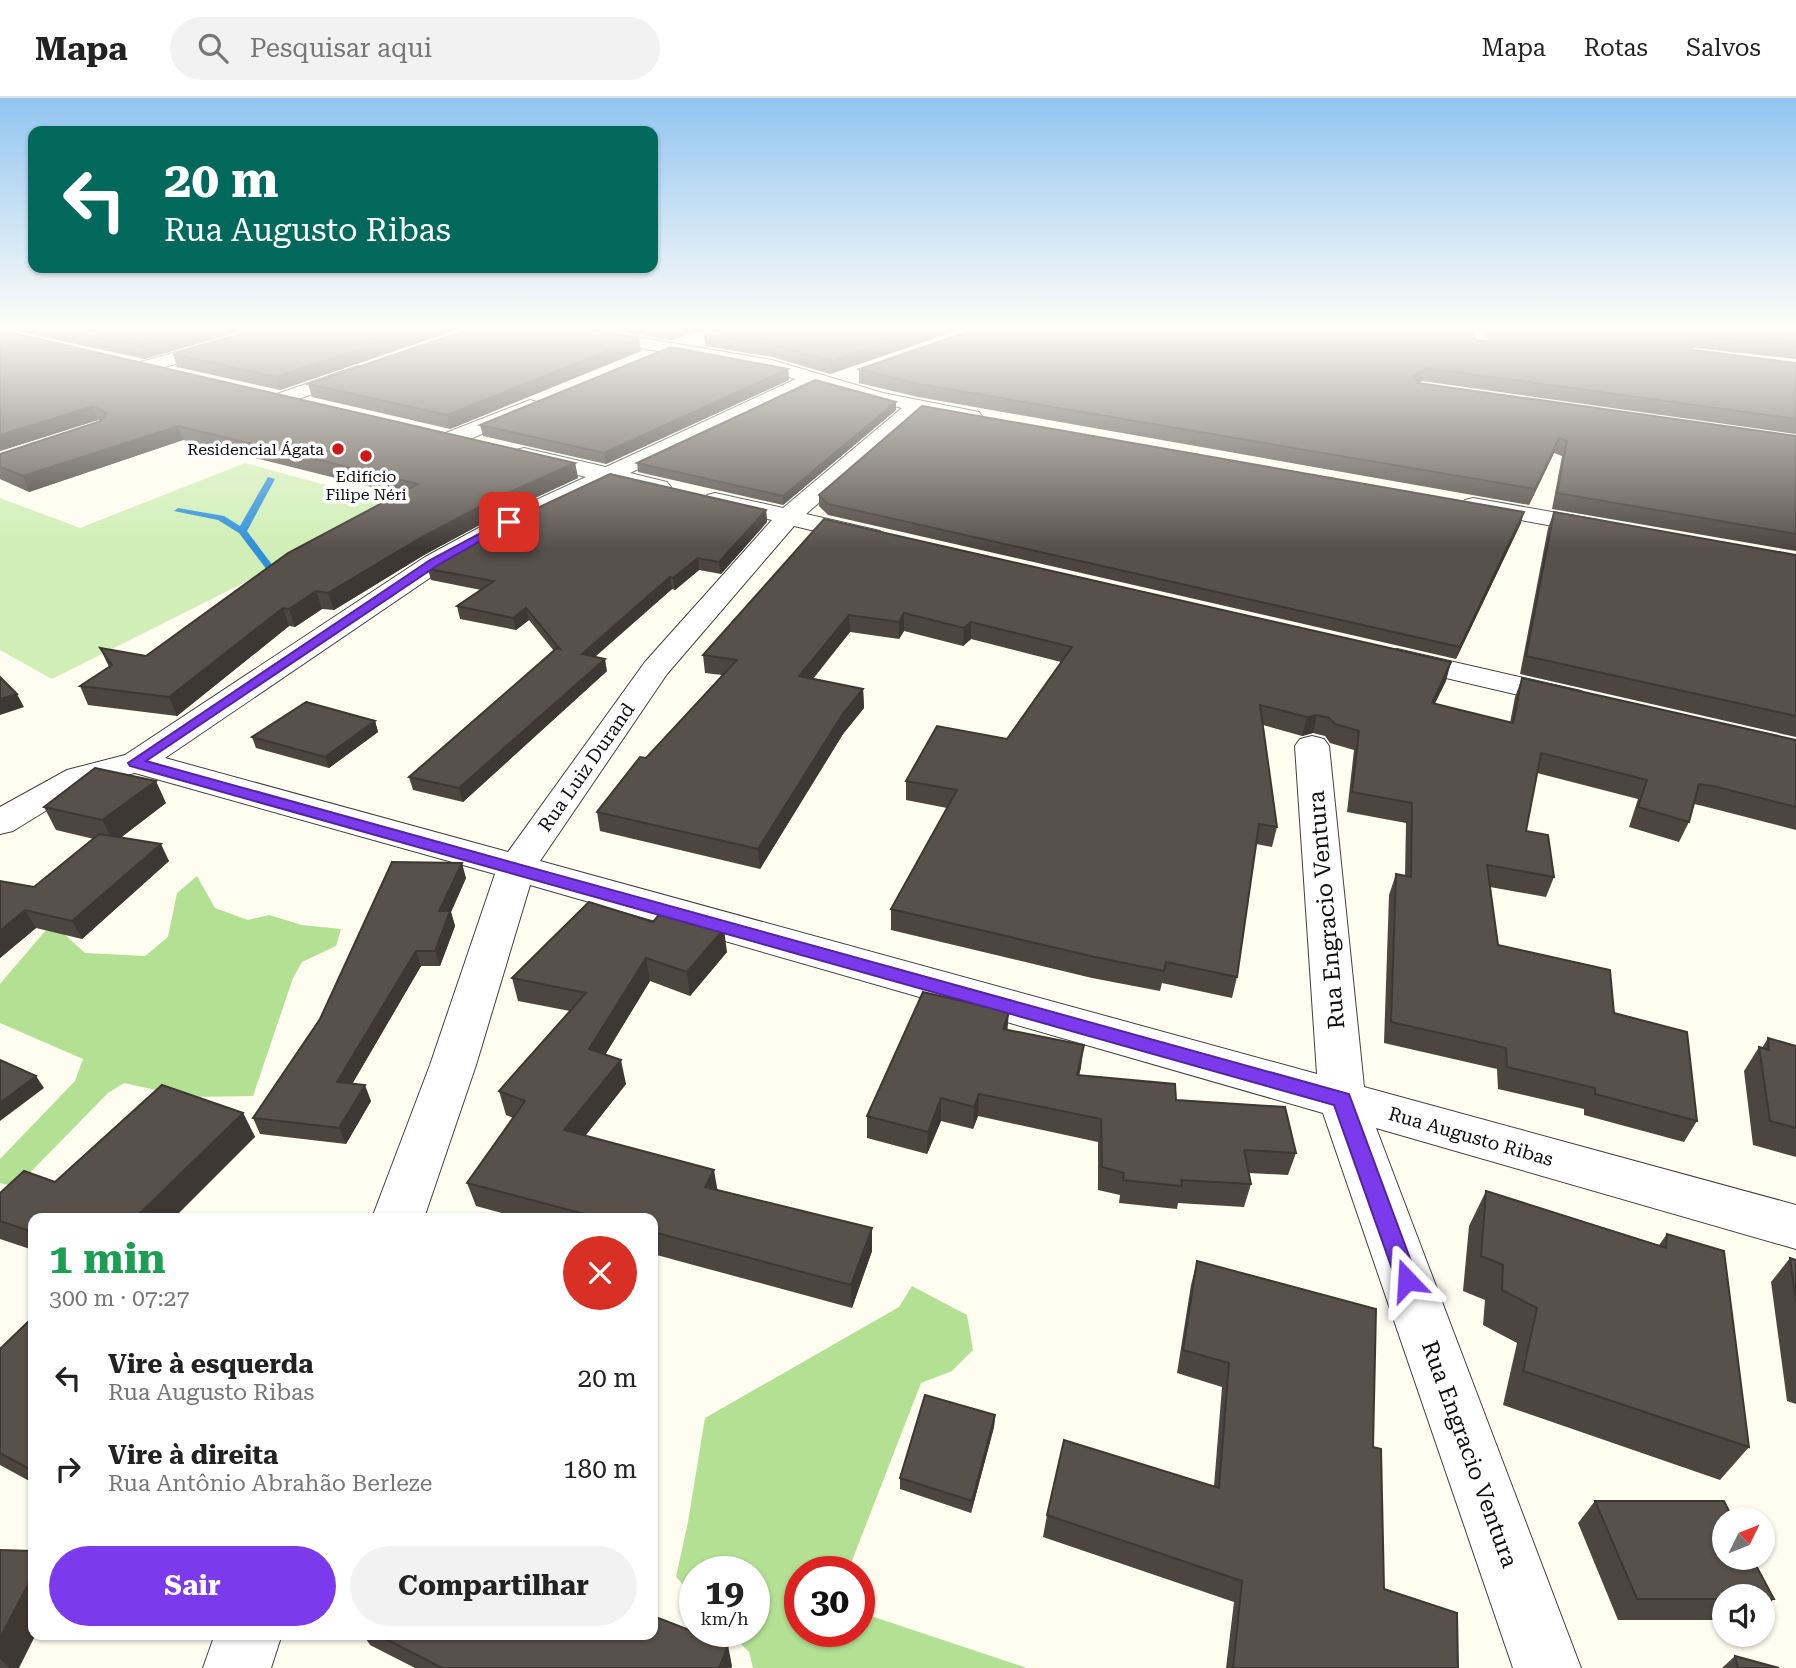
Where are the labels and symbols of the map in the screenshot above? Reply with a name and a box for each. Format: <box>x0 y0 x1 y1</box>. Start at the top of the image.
place label: Residencial Ágata <box>187 440 324 459</box>
marker: Residencial Ágata <box>330 441 346 457</box>
marker: Edifício Filipe Néri <box>358 448 374 464</box>
place label: Edifício Filipe Néri <box>325 467 407 504</box>
pin <box>479 492 539 552</box>
street label: Rua Luiz Durand <box>533 698 639 836</box>
street label: Rua Engracio Ventura <box>1303 789 1350 1030</box>
street label: Rua Augusto Ribas <box>1386 1102 1556 1171</box>
position arrow <box>1370 1243 1444 1317</box>
street label: Rua Engracio Ventura <box>1416 1337 1523 1572</box>
north arrow <box>1712 1507 1774 1570</box>
speed limit sign: 30 <box>784 1556 875 1647</box>

